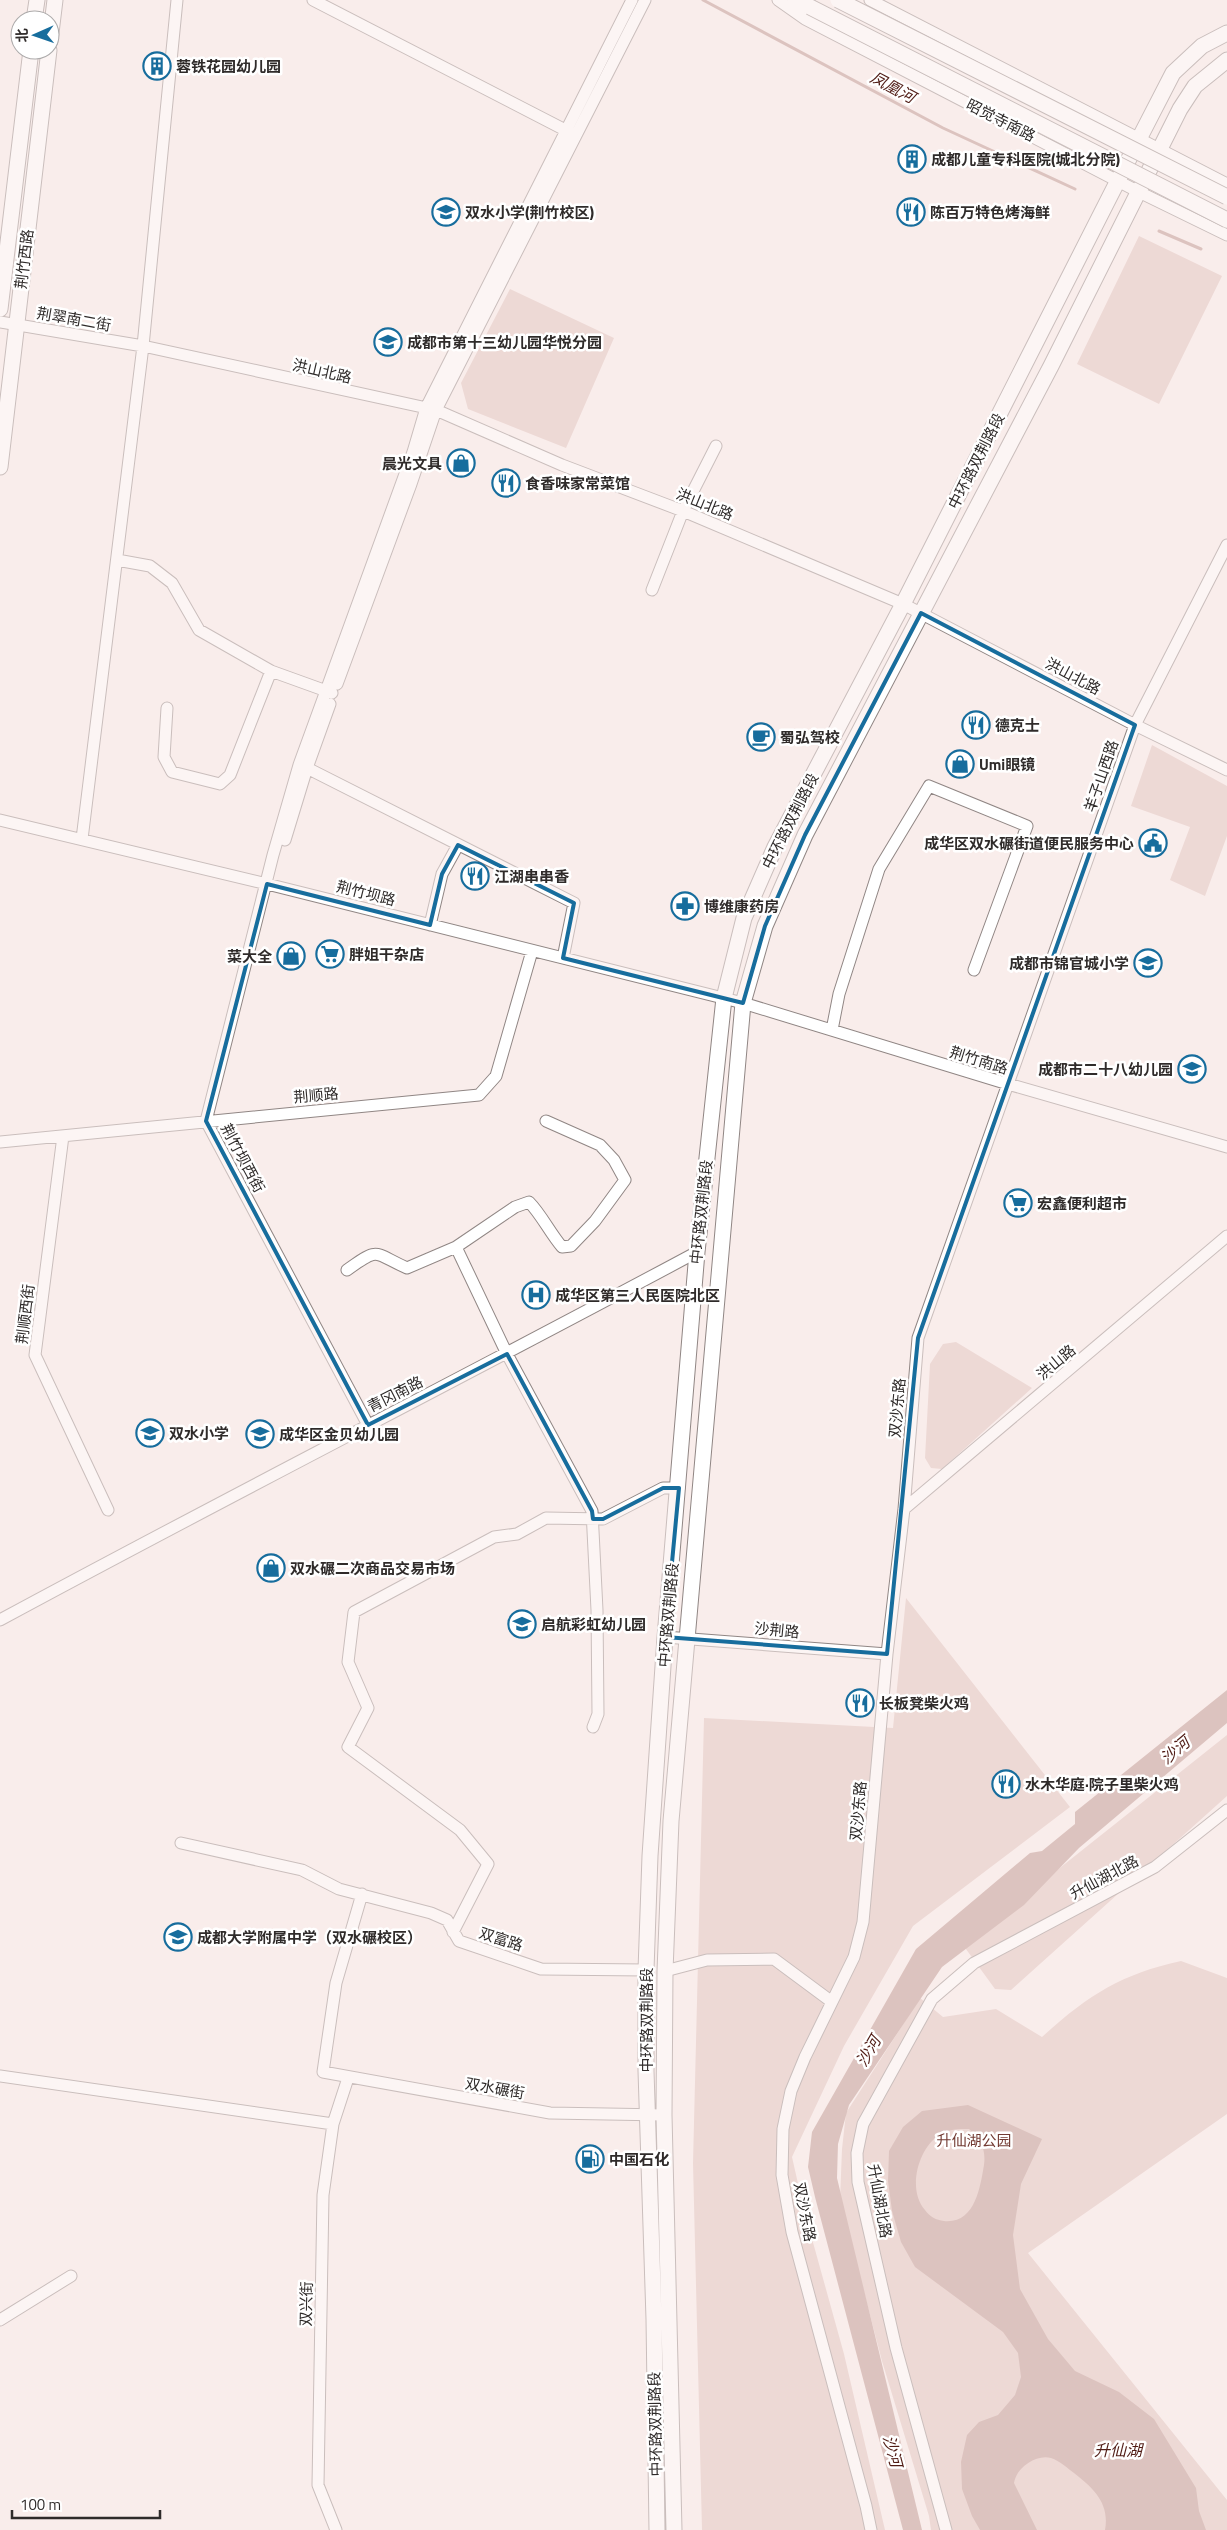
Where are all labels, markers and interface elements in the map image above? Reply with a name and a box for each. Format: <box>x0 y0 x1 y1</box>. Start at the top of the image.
north arrow <box>10 10 60 60</box>
text: 北 <box>11 28 32 43</box>
building icon: 蓉铁花园幼儿园 <box>142 51 172 81</box>
place label: 蓉铁花园幼儿园 <box>176 55 281 78</box>
water label: 凤凰河 <box>866 65 922 110</box>
street label: 昭觉寺南路 <box>962 93 1040 147</box>
building icon: 成都儿童专科医院(城北分院) <box>897 144 927 174</box>
place label: 成都儿童专科医院(城北分院) <box>931 148 1121 171</box>
school or university icon: 双水小学(荆竹校区) <box>431 197 461 227</box>
restaurant icon: 陈百万特色烤海鲜 <box>896 197 926 227</box>
place label: 双水小学(荆竹校区) <box>465 201 595 224</box>
place label: 陈百万特色烤海鲜 <box>930 201 1050 224</box>
street label: 荆竹西路 <box>9 228 39 290</box>
street label: 荆翠南二街 <box>35 301 113 337</box>
school or university icon: 成都市第十三幼儿园华悦分园 <box>373 327 403 357</box>
place label: 成都市第十三幼儿园华悦分园 <box>407 331 602 354</box>
street label: 洪山北路 <box>290 353 354 389</box>
street label: 中环路双荆路段 <box>942 409 1010 513</box>
shop icon: 晨光文具 <box>446 448 476 478</box>
place label: 晨光文具 <box>382 452 442 475</box>
restaurant icon: 食香味家常菜馆 <box>491 468 521 498</box>
place label: 食香味家常菜馆 <box>525 472 630 495</box>
street label: 洪山北路 <box>673 482 737 526</box>
street label: 洪山北路 <box>1041 652 1105 700</box>
restaurant icon: 德克士 <box>961 710 991 740</box>
place label: 德克士 <box>995 714 1040 737</box>
cafe icon: 蜀弘驾校 <box>746 722 776 752</box>
place label: 蜀弘驾校 <box>780 726 840 749</box>
street label: 羊子山西路 <box>1078 737 1124 815</box>
shop icon: Umi眼镜 <box>945 749 975 779</box>
place label: Umi眼镜 <box>979 753 1035 776</box>
street label: 中环路双荆路段 <box>756 769 824 873</box>
public building icon: 成华区双水碾街道便民服务中心 <box>1138 828 1168 858</box>
place label: 成华区双水碾街道便民服务中心 <box>924 832 1134 855</box>
restaurant icon: 江湖串串香 <box>460 861 490 891</box>
place label: 江湖串串香 <box>494 865 569 888</box>
street label: 荆竹坝路 <box>334 875 398 911</box>
pharmacy icon: 博维康药房 <box>670 891 700 921</box>
place label: 博维康药房 <box>704 895 779 918</box>
supermarket icon: 胖姐干杂店 <box>315 939 345 969</box>
shop icon: 菜大全 <box>276 941 306 971</box>
place label: 胖姐干杂店 <box>349 943 424 966</box>
place label: 菜大全 <box>227 945 273 968</box>
school or university icon: 成都市锦官城小学 <box>1133 948 1163 978</box>
place label: 成都市锦官城小学 <box>1009 952 1129 975</box>
street label: 荆竹南路 <box>947 1040 1011 1080</box>
school or university icon: 成都市二十八幼儿园 <box>1177 1054 1207 1084</box>
place label: 成都市二十八幼儿园 <box>1038 1058 1173 1081</box>
street label: 荆顺路 <box>293 1082 339 1108</box>
street label: 荆竹坝西街 <box>215 1119 271 1197</box>
street label: 中环路双荆路段 <box>684 1159 718 1265</box>
supermarket icon: 宏鑫便利超市 <box>1003 1188 1033 1218</box>
place label: 宏鑫便利超市 <box>1037 1192 1127 1215</box>
hospital icon: 成华区第三人民医院北区 <box>521 1280 551 1310</box>
street label: 荆顺西街 <box>10 1283 40 1345</box>
place label: 成华区第三人民医院北区 <box>555 1284 720 1307</box>
street label: 洪山路 <box>1031 1339 1081 1385</box>
street label: 青冈南路 <box>363 1370 427 1418</box>
street label: 双沙东路 <box>883 1377 911 1439</box>
school or university icon: 双水小学 <box>135 1418 165 1448</box>
school or university icon: 成华区金贝幼儿园 <box>245 1419 275 1449</box>
place label: 双水小学 <box>169 1422 229 1445</box>
place label: 成华区金贝幼儿园 <box>279 1423 399 1446</box>
shop icon: 双水碾二次商品交易市场 <box>256 1553 286 1583</box>
place label: 双水碾二次商品交易市场 <box>290 1557 455 1580</box>
street label: 中环路双荆路段 <box>652 1562 684 1668</box>
school or university icon: 启航彩虹幼儿园 <box>507 1609 537 1639</box>
place label: 启航彩虹幼儿园 <box>541 1613 646 1636</box>
street label: 沙荆路 <box>754 1617 800 1643</box>
restaurant icon: 长板凳柴火鸡 <box>845 1688 875 1718</box>
place label: 长板凳柴火鸡 <box>879 1692 969 1715</box>
water label: 沙河 <box>1155 1729 1197 1769</box>
restaurant icon: 水木华庭·院子里柴火鸡 <box>991 1769 1021 1799</box>
place label: 水木华庭·院子里柴火鸡 <box>1025 1773 1179 1796</box>
street label: 双沙东路 <box>844 1780 872 1842</box>
street label: 升仙湖北路 <box>1065 1849 1143 1905</box>
street label: 双富路 <box>476 1921 526 1957</box>
school or university icon: 成都大学附属中学（双水碾校区） <box>163 1922 193 1952</box>
place label: 成都大学附属中学（双水碾校区） <box>197 1926 422 1949</box>
street label: 中环路双荆路段 <box>635 1967 658 2073</box>
water label: 沙河 <box>850 2029 888 2071</box>
street label: 双水碾街 <box>463 2071 527 2105</box>
park label: 升仙湖公园 <box>936 2129 1012 2152</box>
fuel station icon: 中国石化 <box>575 2144 605 2174</box>
place label: 中国石化 <box>609 2148 669 2171</box>
street label: 升仙湖北路 <box>862 2162 898 2240</box>
street label: 双沙东路 <box>788 2180 822 2244</box>
street label: 双兴街 <box>294 2281 318 2327</box>
street label: 中环路双荆路段 <box>643 2371 667 2477</box>
water label: 沙河 <box>877 2432 910 2472</box>
water label: 升仙湖 <box>1094 2438 1145 2462</box>
scale bar <box>12 2488 160 2520</box>
text: 100 m <box>20 2493 61 2516</box>

